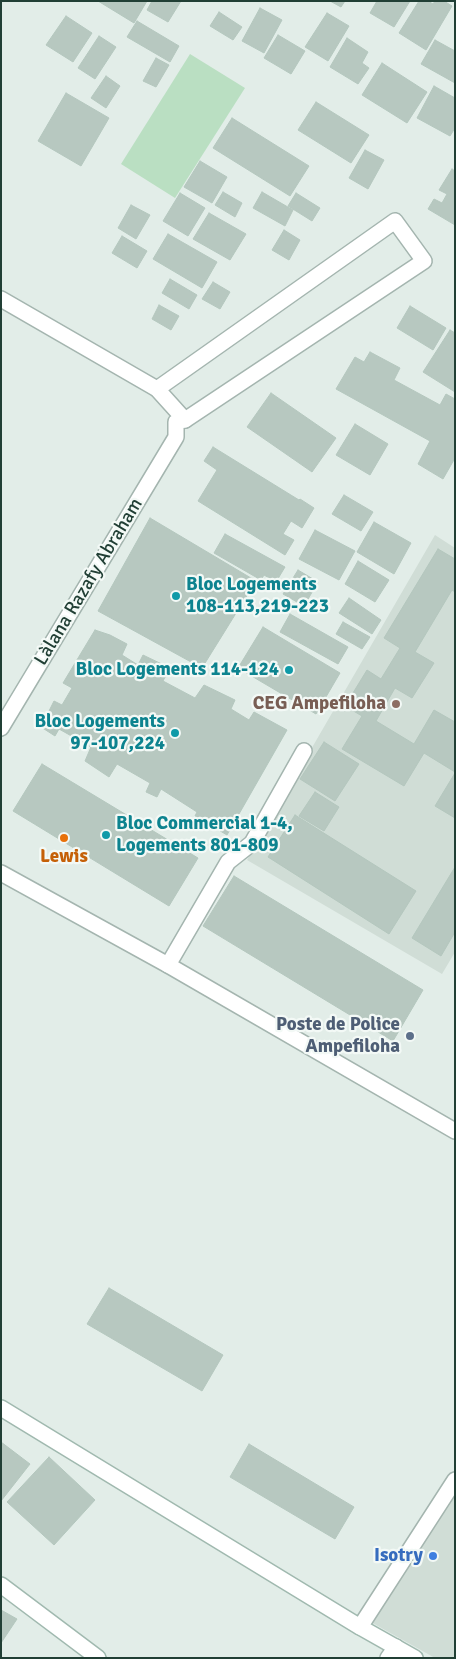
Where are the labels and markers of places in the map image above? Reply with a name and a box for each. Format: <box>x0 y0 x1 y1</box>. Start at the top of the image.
place label: Bloc Logements 108-113,219-223 <box>186 574 329 618</box>
marker: Bloc Logements 108-113,219-223 <box>170 590 182 602</box>
place label: Bloc Logements 114-124 <box>76 659 279 681</box>
marker: Bloc Logements 114-124 <box>283 664 295 676</box>
place label: CEG Ampefiloha <box>253 693 386 715</box>
marker: CEG Ampefiloha <box>390 698 402 710</box>
place label: Bloc Logements 97-107,224 <box>34 711 165 755</box>
marker: Bloc Logements 97-107,224 <box>169 727 181 739</box>
place label: Bloc Commercial 1-4, Logements 801-809 <box>116 813 293 857</box>
marker: Bloc Commercial 1-4, Logements 801-809 <box>100 829 112 841</box>
marker: Lewis <box>58 832 70 844</box>
place label: Lewis <box>40 846 88 868</box>
place label: Poste de Police Ampefiloha <box>276 1014 400 1058</box>
marker: Poste de Police Ampefiloha <box>404 1030 416 1042</box>
place label: Isotry <box>374 1545 423 1567</box>
marker: Isotry <box>427 1550 439 1562</box>

